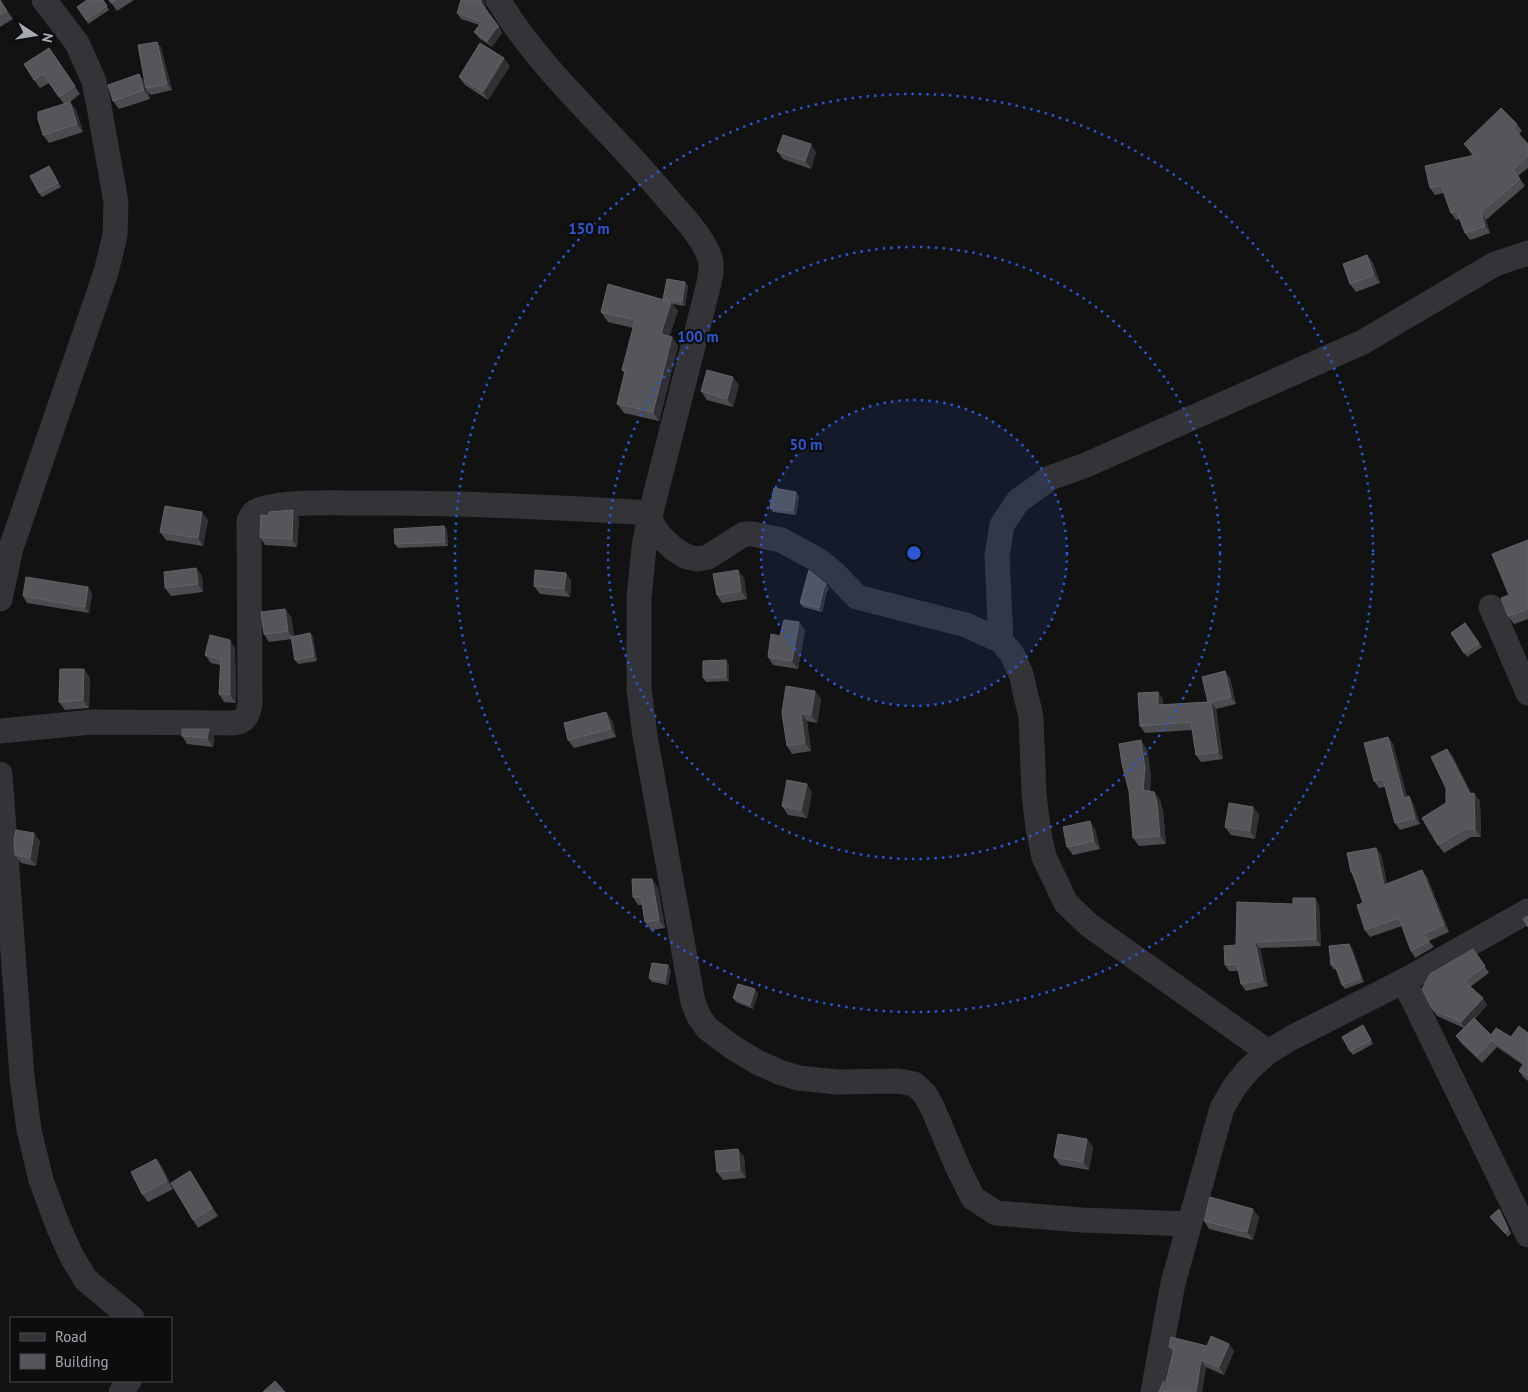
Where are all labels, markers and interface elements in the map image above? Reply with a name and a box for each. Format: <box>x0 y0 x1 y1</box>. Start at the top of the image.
north arrow <box>10 10 60 60</box>
text: N <box>38 31 57 44</box>
text: 150 m <box>568 219 610 238</box>
text: 100 m <box>677 327 719 346</box>
text: 50 m <box>790 435 822 454</box>
centre of rings <box>905 544 923 562</box>
legend <box>10 1317 172 1382</box>
text: Road <box>55 1327 87 1346</box>
text: Building <box>55 1352 109 1371</box>

